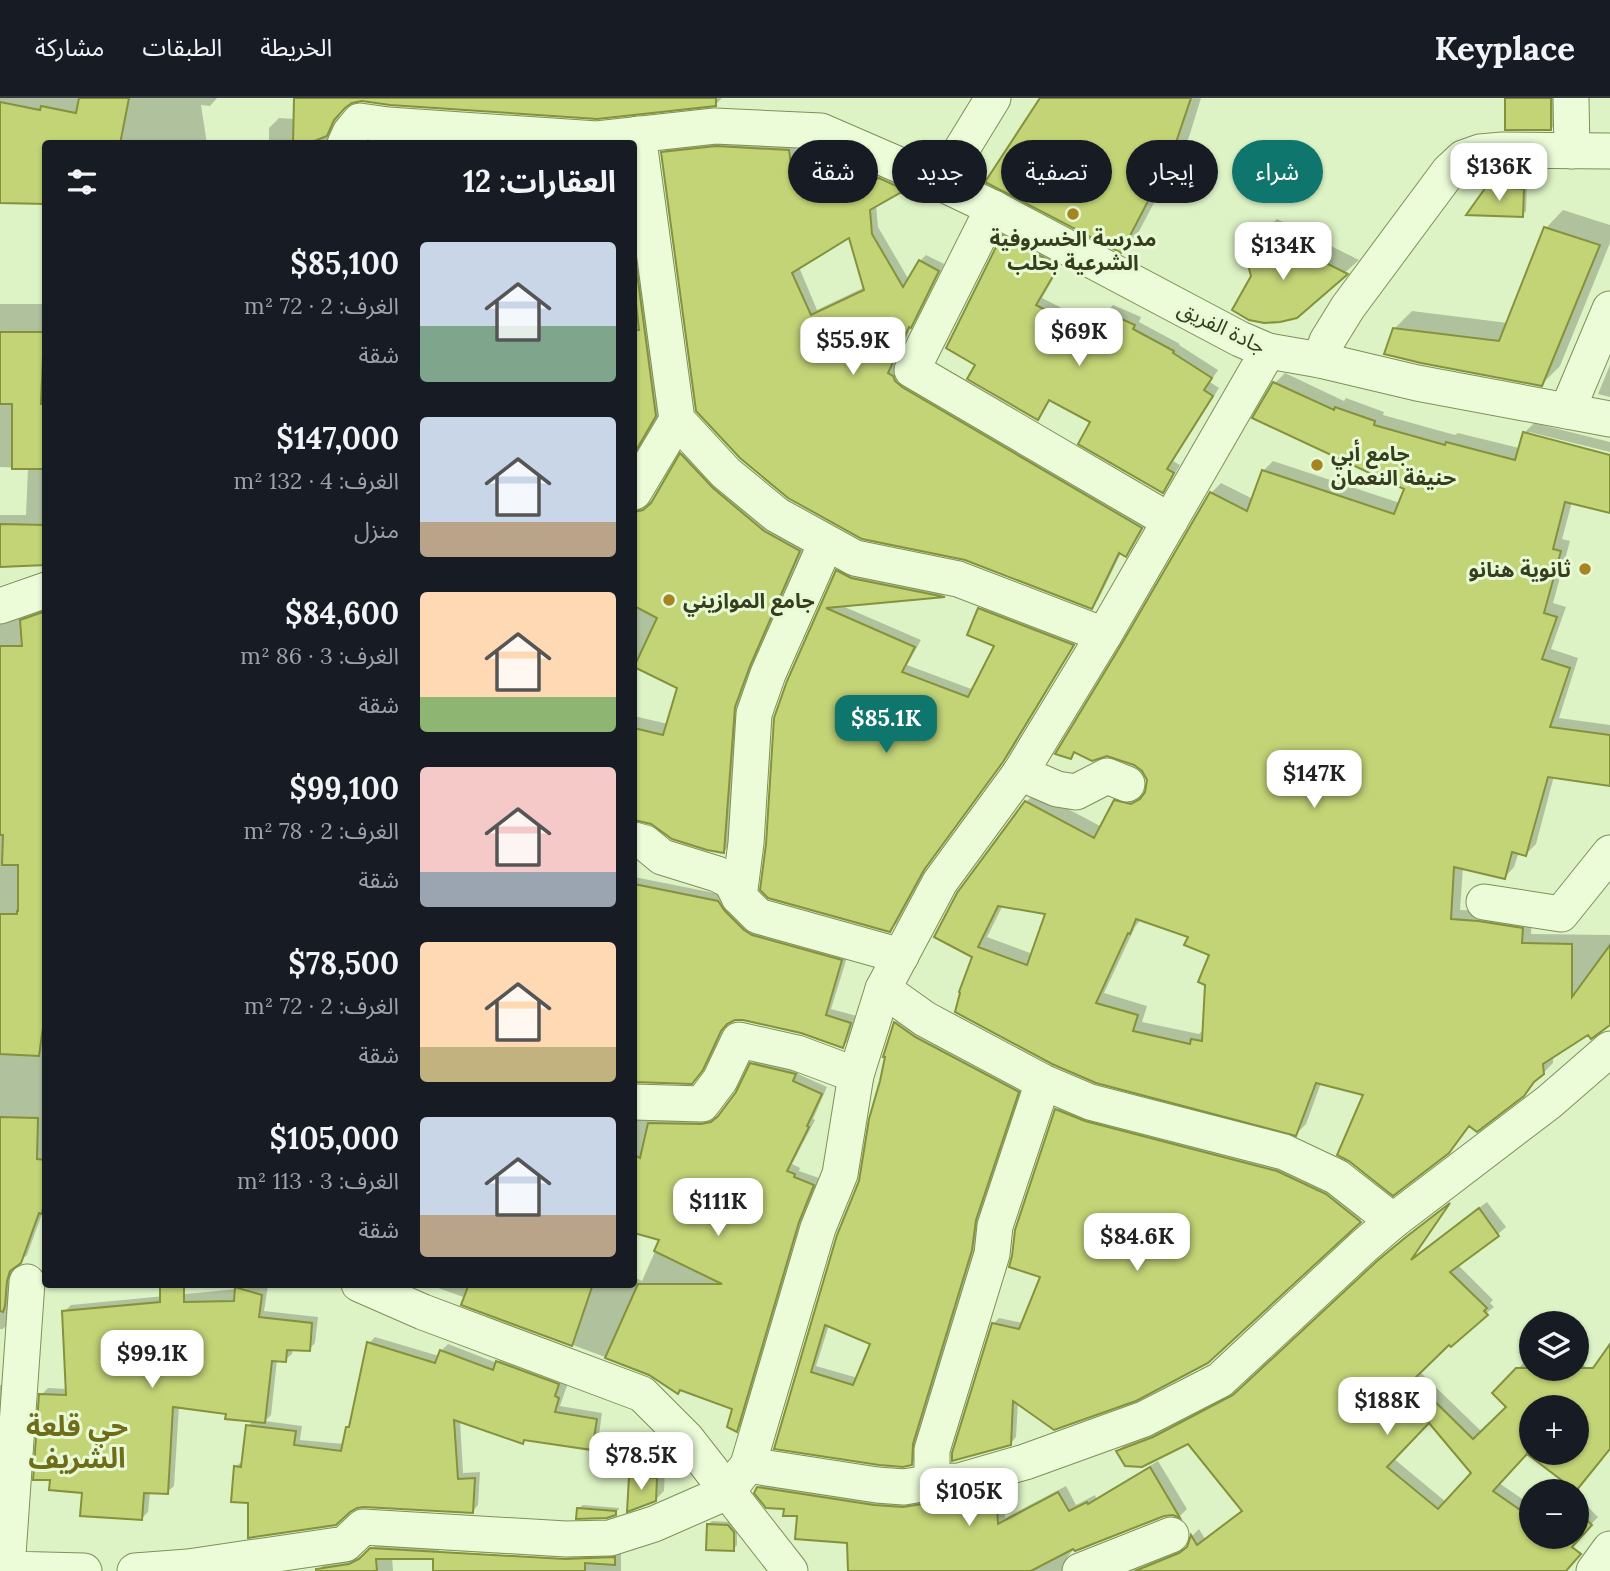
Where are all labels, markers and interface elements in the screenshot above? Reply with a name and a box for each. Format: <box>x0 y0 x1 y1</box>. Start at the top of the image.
text: Keyplace <box>1434 27 1575 69</box>
text: مشاركة <box>35 32 104 63</box>
text: الطبقات <box>142 32 222 63</box>
text: الخريطة <box>260 32 332 63</box>
chip: شقة <box>788 140 878 203</box>
chip: جديد <box>892 140 987 203</box>
chip: تصفية <box>1001 140 1112 203</box>
chip: إيجار <box>1126 140 1218 203</box>
chip: شراء <box>1232 140 1323 203</box>
pin: $136K <box>1450 144 1548 203</box>
text: $136K <box>1466 151 1532 180</box>
text: العقارات: 12 <box>463 162 616 200</box>
icon: filters <box>63 163 101 201</box>
marker: مدرسة الخسروفية الشرعية بحلب <box>1065 206 1081 222</box>
pin: $134K <box>1234 222 1332 282</box>
place label: مدرسة الخسروفية الشرعية بحلب <box>989 225 1157 276</box>
text: $134K <box>1251 230 1315 259</box>
text: $85,100 <box>290 244 399 282</box>
icon: home <box>476 270 560 354</box>
text: الغرف: 2 · 72 m² <box>244 291 399 320</box>
street label: جادة الفريق <box>1174 294 1270 360</box>
pin: $69K <box>1038 308 1120 368</box>
text: $69K <box>1051 316 1107 345</box>
pin: $55.9K <box>796 317 910 377</box>
text: $55.9K <box>816 325 890 354</box>
text: شقة <box>358 340 399 369</box>
text: $147,000 <box>276 419 399 457</box>
place label: جامع أبي حنيفة النعمان <box>1331 439 1456 491</box>
icon: home <box>476 445 560 529</box>
marker: جامع أبي حنيفة النعمان <box>1309 457 1325 473</box>
text: الغرف: 4 · 132 m² <box>233 466 399 495</box>
text: منزل <box>354 515 399 544</box>
place label: ثانوية هنانو <box>1469 556 1571 583</box>
marker: ثانوية هنانو <box>1577 561 1593 577</box>
place label: جامع الموازيني <box>683 587 815 617</box>
marker: جامع الموازيني <box>661 592 677 608</box>
text: $84,600 <box>285 594 399 632</box>
icon: home <box>476 620 560 704</box>
text: الغرف: 3 · 86 m² <box>240 641 399 670</box>
text: شقة <box>358 690 399 719</box>
pin: $85.1K <box>829 696 943 755</box>
text: $85.1K <box>851 703 921 732</box>
pin: $147K <box>1265 750 1363 810</box>
text: $147K <box>1283 758 1345 787</box>
text: $99,100 <box>289 769 399 807</box>
icon: home <box>476 795 560 879</box>
text: الغرف: 2 · 78 m² <box>244 816 399 845</box>
text: شقة <box>358 865 399 894</box>
text: $78,500 <box>288 944 399 982</box>
icon: home <box>476 970 560 1054</box>
text: الغرف: 2 · 72 m² <box>244 991 399 1020</box>
text: شقة <box>358 1040 399 1069</box>
text: $105,000 <box>270 1119 399 1157</box>
icon: home <box>476 1145 560 1229</box>
text: الغرف: 3 · 113 m² <box>237 1166 399 1195</box>
pin: $111K <box>669 1178 767 1238</box>
text: $111K <box>689 1186 747 1215</box>
pin: $84.6K <box>1080 1214 1194 1273</box>
text: شقة <box>358 1215 399 1244</box>
text: $84.6K <box>1100 1221 1174 1250</box>
map controls <box>1519 1311 1589 1549</box>
button: layers <box>1519 1311 1589 1381</box>
pin: $99.1K <box>95 1330 209 1390</box>
text: $99.1K <box>117 1338 187 1367</box>
pin: $188K <box>1338 1378 1436 1437</box>
text: $188K <box>1354 1385 1420 1414</box>
button: + <box>1519 1395 1589 1465</box>
district label: حي قلعة الشريف <box>26 1408 128 1476</box>
pin: $78.5K <box>584 1432 698 1492</box>
text: $78.5K <box>605 1440 677 1469</box>
pin: $105K <box>920 1468 1018 1528</box>
text: $105K <box>936 1476 1002 1505</box>
button: − <box>1519 1479 1589 1549</box>

